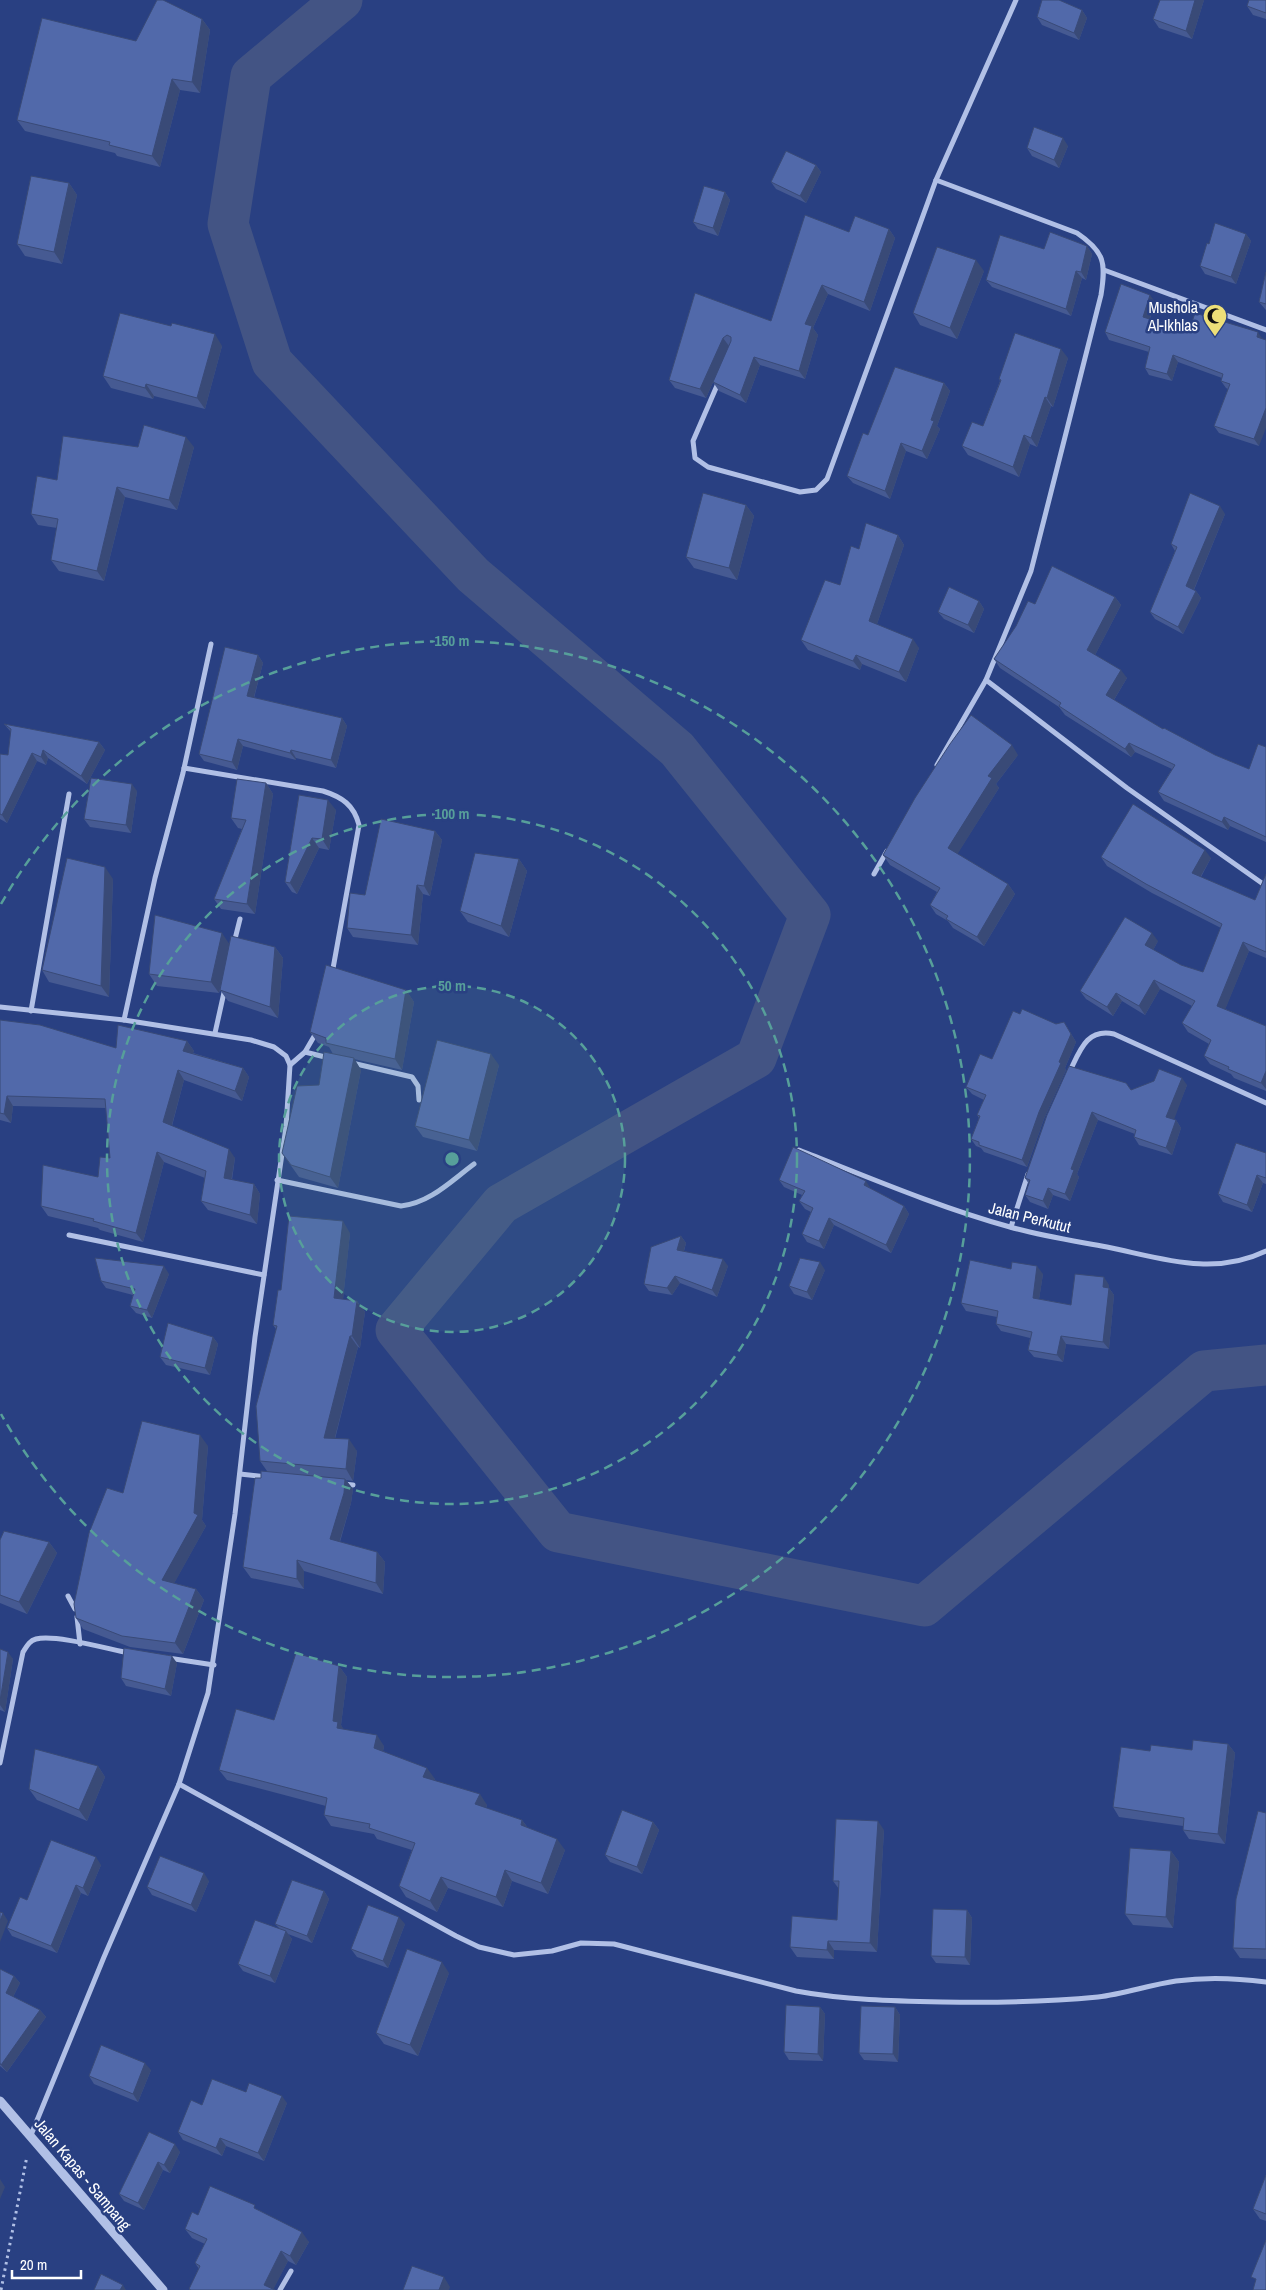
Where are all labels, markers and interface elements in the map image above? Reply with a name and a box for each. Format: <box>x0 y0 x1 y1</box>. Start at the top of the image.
place label: Mushola Al-Ikhlas <box>1147 296 1199 336</box>
mosque icon: Mushola Al-Ikhlas <box>1202 303 1228 337</box>
text: 150 m <box>435 630 469 651</box>
text: 100 m <box>435 803 469 824</box>
text: 50 m <box>438 975 466 996</box>
centre of rings <box>443 1150 461 1168</box>
street label: Jalan Perkutut <box>987 1196 1074 1238</box>
street label: Jalan Kapas - Sampang <box>30 2113 137 2235</box>
scale bar <box>12 2248 81 2280</box>
text: 20 m <box>20 2254 47 2275</box>

